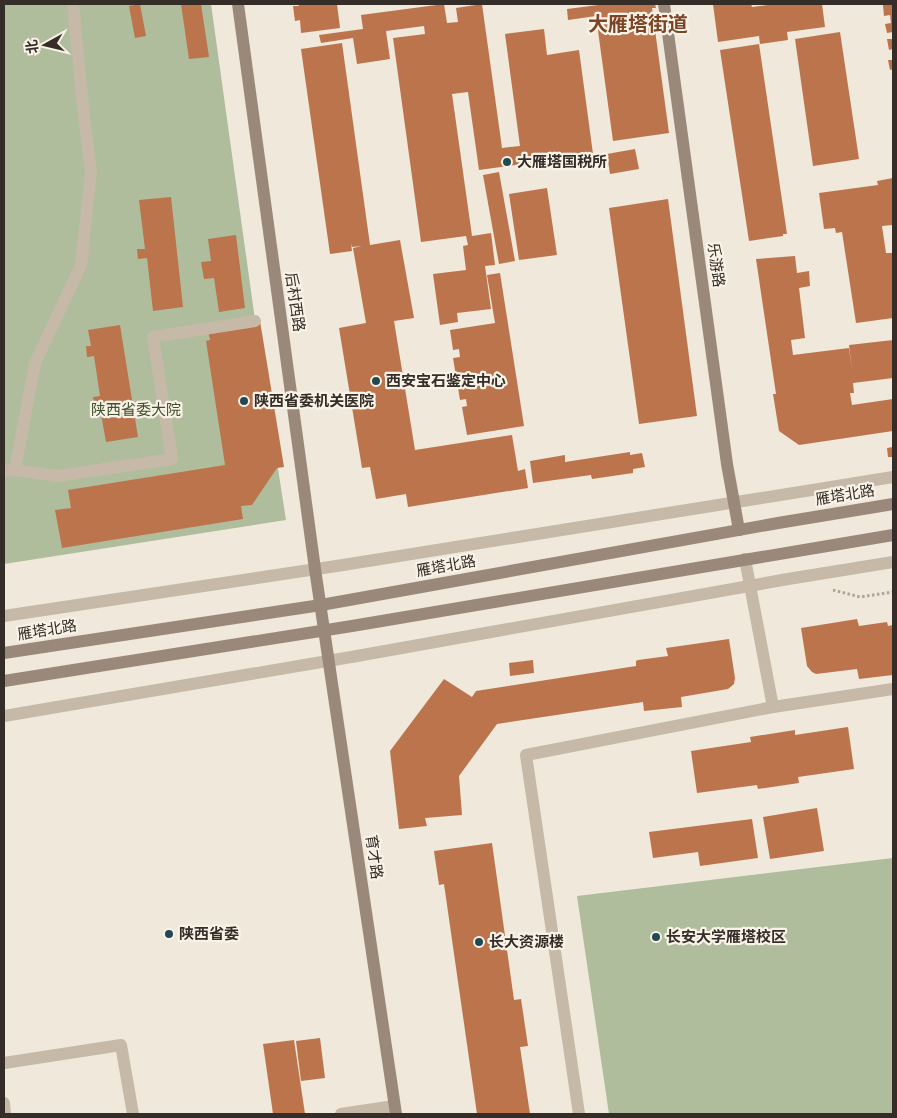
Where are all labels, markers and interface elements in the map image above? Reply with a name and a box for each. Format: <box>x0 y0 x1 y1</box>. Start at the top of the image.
district label: 大雁塔街道 <box>588 12 688 36</box>
north arrow <box>20 20 70 70</box>
text: 北 <box>23 39 42 55</box>
place label: 大雁塔国税所 <box>517 153 607 171</box>
marker: 大雁塔国税所 <box>501 156 513 168</box>
street label: 乐游路 <box>704 241 728 289</box>
street label: 后村西路 <box>282 271 308 333</box>
place label: 西安宝石鉴定中心 <box>386 372 506 390</box>
marker: 西安宝石鉴定中心 <box>370 375 382 387</box>
place label: 陕西省委机关医院 <box>254 392 374 410</box>
marker: 陕西省委机关医院 <box>238 395 250 407</box>
park label: 陕西省委大院 <box>91 401 181 419</box>
street label: 雁塔北路 <box>814 481 876 509</box>
street label: 雁塔北路 <box>415 552 477 580</box>
street label: 雁塔北路 <box>16 616 78 644</box>
street label: 育才路 <box>362 833 386 881</box>
place label: 陕西省委 <box>179 925 239 943</box>
marker: 陕西省委 <box>163 928 175 940</box>
place label: 长安大学雁塔校区 <box>666 928 786 946</box>
marker: 长安大学雁塔校区 <box>650 931 662 943</box>
place label: 长大资源楼 <box>489 933 564 951</box>
marker: 长大资源楼 <box>473 936 485 948</box>

